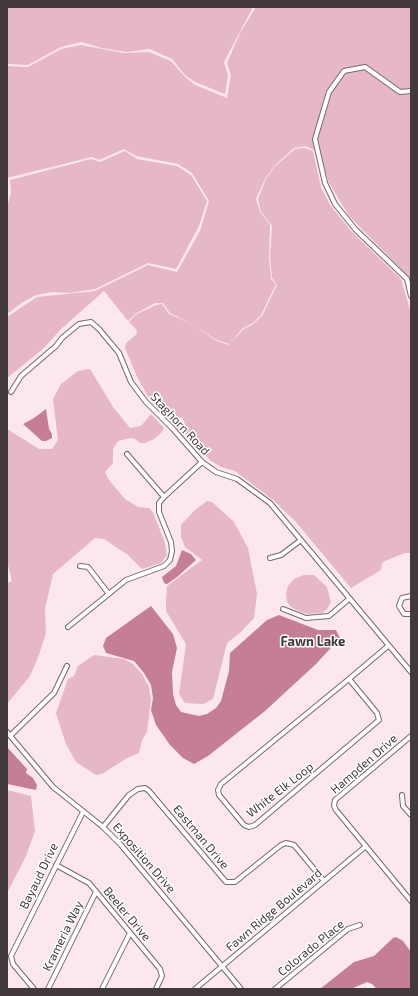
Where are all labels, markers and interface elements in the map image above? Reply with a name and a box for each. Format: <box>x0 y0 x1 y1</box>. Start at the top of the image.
street label: Staghorn Road <box>147 390 213 458</box>
district label: Fawn Lake <box>281 634 345 650</box>
street label: Hampden Drive <box>328 731 400 797</box>
street label: White Elk Loop <box>244 759 316 821</box>
street label: Eastman Drive <box>170 802 232 872</box>
street label: Exposition Drive <box>110 820 178 896</box>
street label: Bayaud Drive <box>17 841 61 911</box>
street label: Fawn Ridge Boulevard <box>223 866 325 954</box>
street label: Beeler Drive <box>100 884 154 944</box>
street label: Krameria Way <box>40 898 86 974</box>
street label: Colorado Place <box>275 917 347 979</box>

